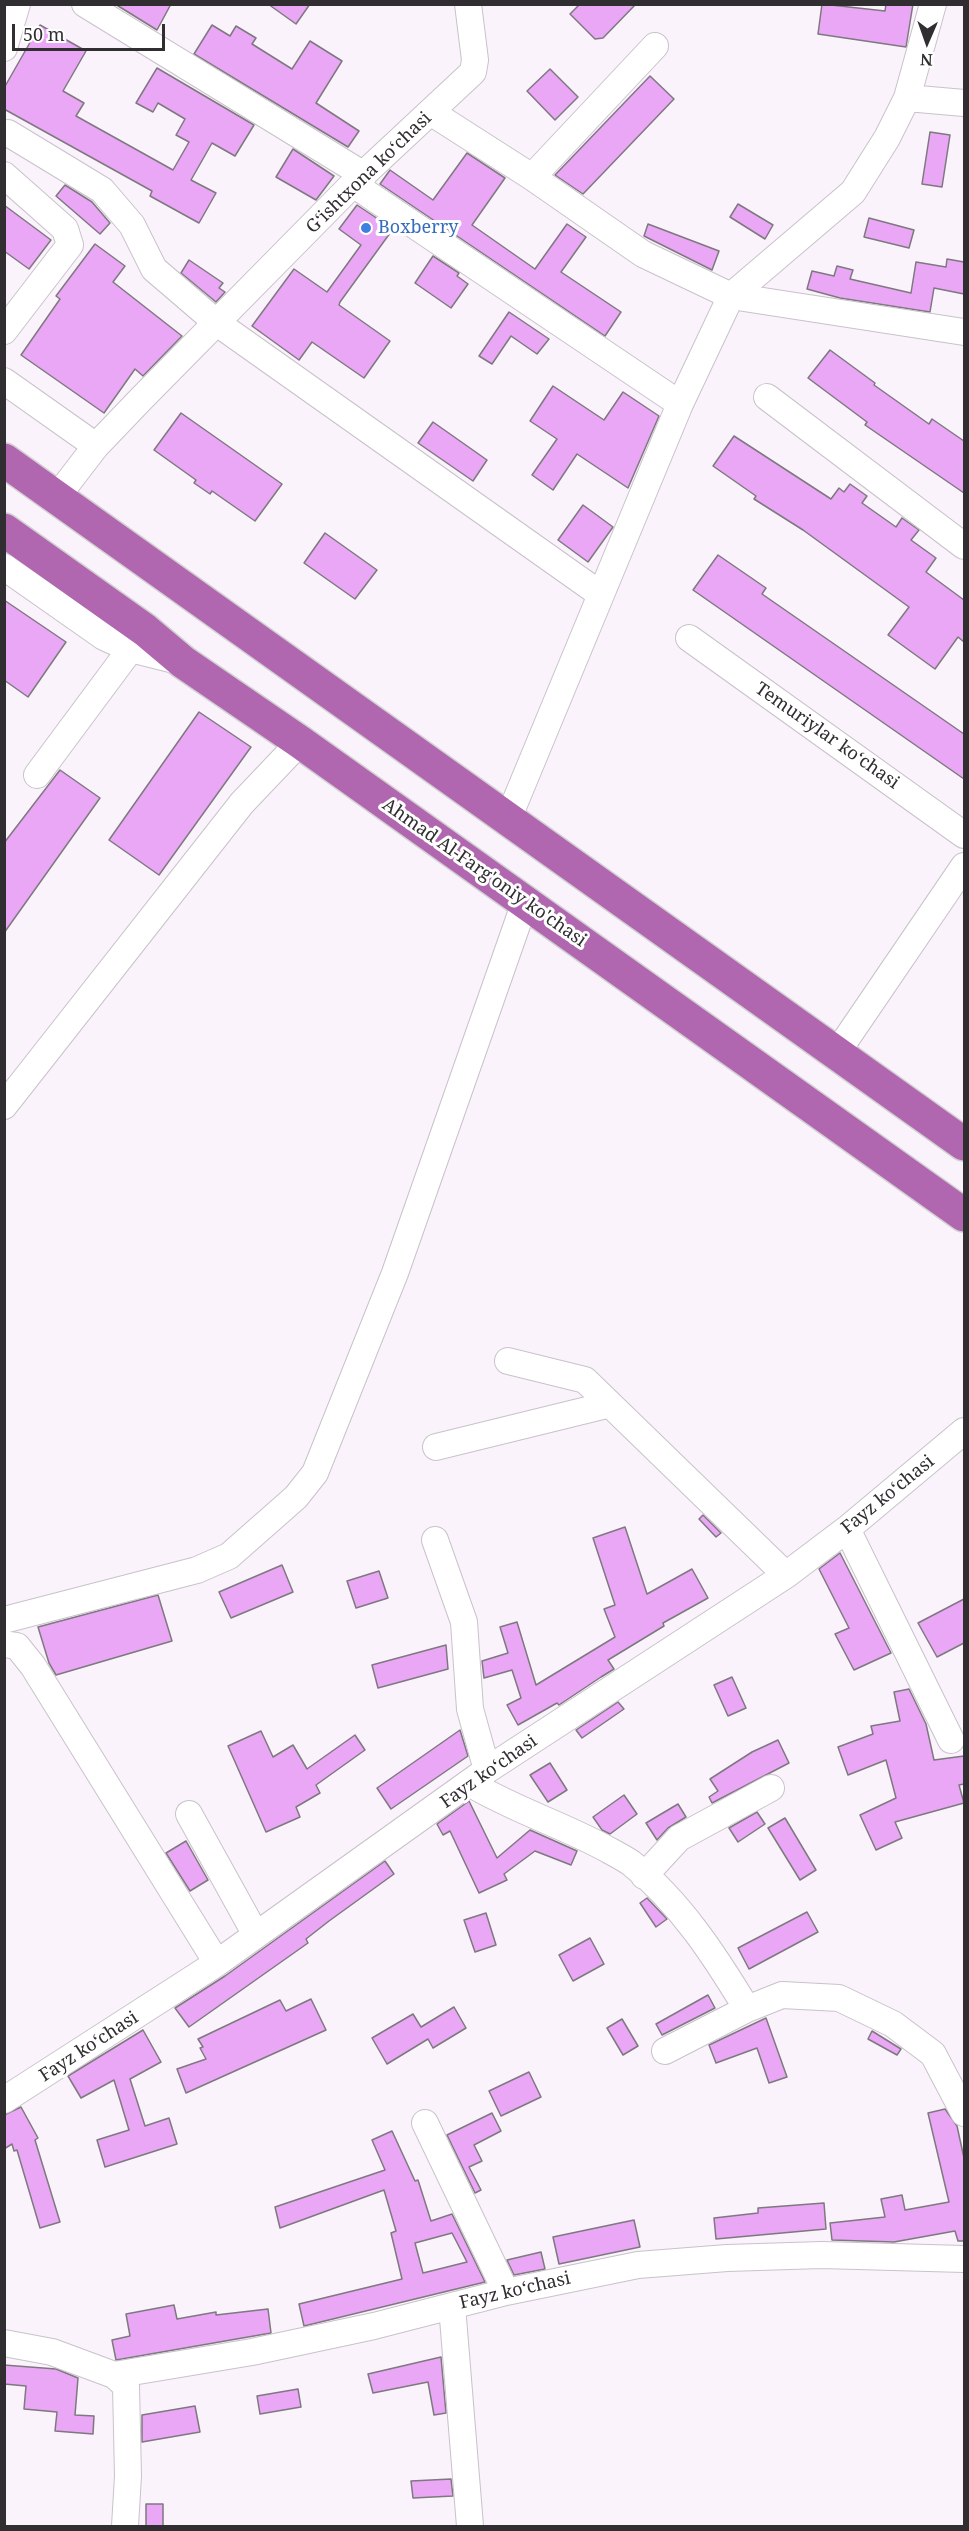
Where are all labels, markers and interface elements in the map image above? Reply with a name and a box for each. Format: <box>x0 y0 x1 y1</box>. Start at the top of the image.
scale bar <box>15 12 168 50</box>
north arrow <box>897 12 957 72</box>
text: 50 m <box>23 22 65 46</box>
text: N <box>920 49 933 71</box>
street label: Gʻishtxona koʻchasi <box>302 108 436 238</box>
place label: Boxberry <box>378 217 458 239</box>
marker: Boxberry <box>359 221 373 235</box>
street label: Temuriylar koʻchasi <box>751 678 903 794</box>
street label: Ahmad Al-Farg'oniy ko'chasi <box>378 794 590 952</box>
street label: Fayz koʻchasi <box>837 1451 939 1539</box>
street label: Fayz koʻchasi <box>436 1731 542 1813</box>
street label: Fayz koʻchasi <box>36 2007 142 2087</box>
street label: Fayz koʻchasi <box>457 2268 573 2314</box>

